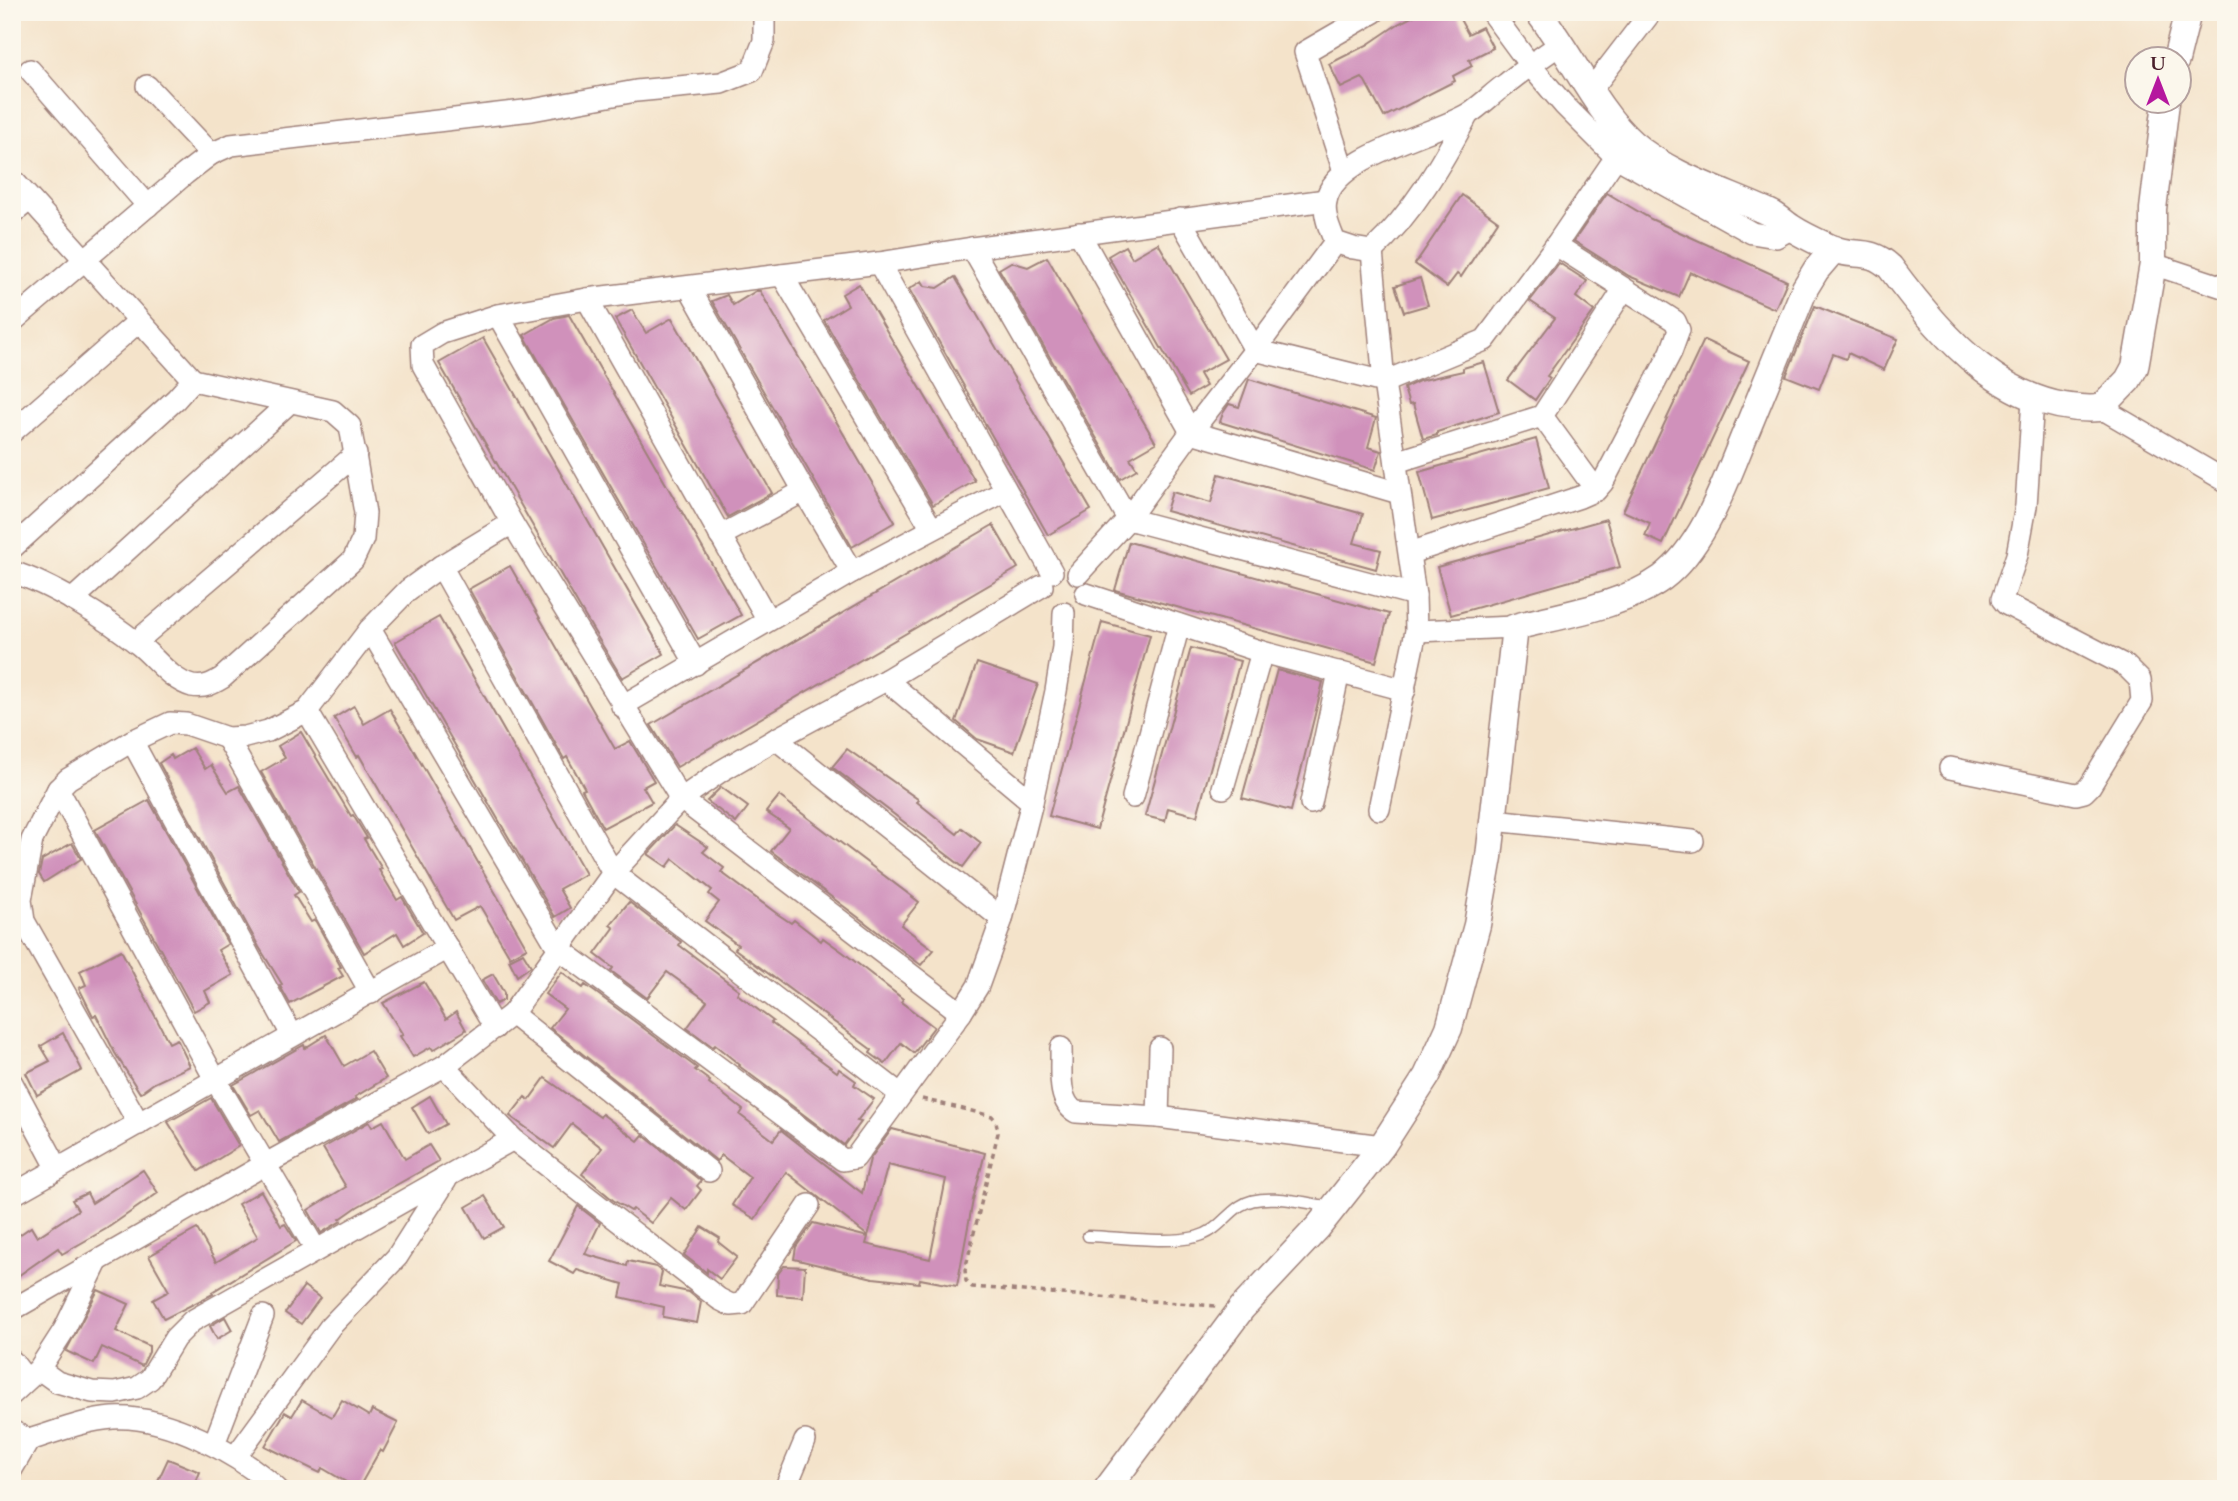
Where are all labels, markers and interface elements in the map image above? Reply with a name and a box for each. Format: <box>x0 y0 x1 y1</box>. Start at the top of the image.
north arrow <box>2122 46 2192 116</box>
text: U <box>2150 51 2166 77</box>

